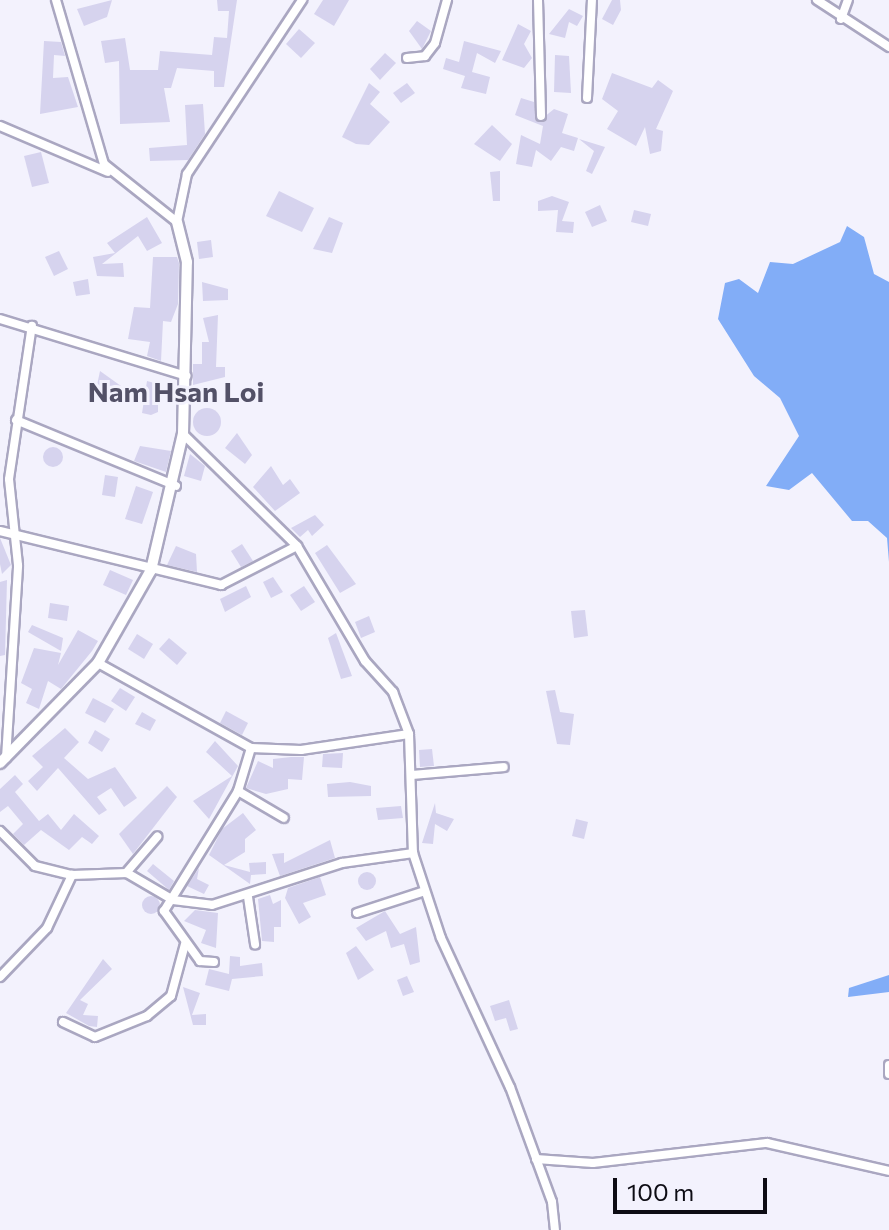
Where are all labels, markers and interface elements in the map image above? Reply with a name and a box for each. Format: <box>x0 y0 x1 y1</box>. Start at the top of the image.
district label: Nam Hsan Loi <box>88 374 264 408</box>
scale bar <box>617 1162 771 1212</box>
text: 100 m <box>627 1177 694 1206</box>

